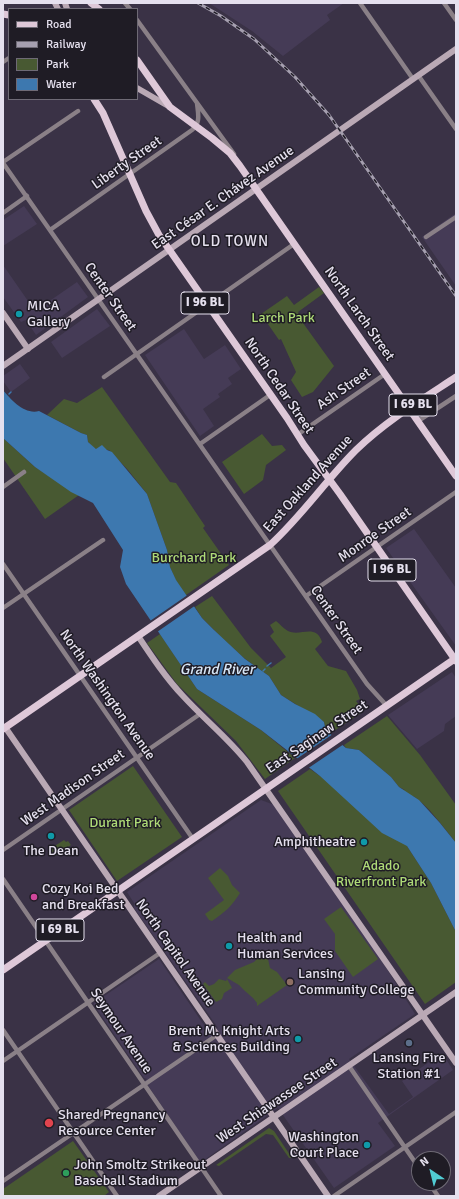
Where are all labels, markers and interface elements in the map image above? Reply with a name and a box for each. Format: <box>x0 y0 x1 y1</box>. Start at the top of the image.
legend <box>8 8 138 100</box>
text: Road <box>46 17 72 32</box>
text: Railway <box>46 37 86 52</box>
text: Park <box>46 57 69 72</box>
text: Water <box>46 77 76 92</box>
street label: Liberty Street <box>89 133 165 193</box>
street label: East César E. Chávez Avenue <box>149 142 297 254</box>
district label: OLD TOWN <box>191 233 269 251</box>
street label: Center Street <box>80 260 140 334</box>
street label: North Larch Street <box>320 264 398 364</box>
road number: I 96 BL <box>181 292 229 314</box>
place label: MICA Gallery <box>27 298 70 330</box>
marker: MICA Gallery <box>14 309 24 319</box>
park label: Larch Park <box>251 310 315 326</box>
street label: North Cedar Street <box>241 335 317 437</box>
street label: Ash Street <box>314 364 374 414</box>
road number: I 69 BL <box>389 394 437 416</box>
street label: East Oakland Avenue <box>260 432 356 536</box>
street label: Monroe Street <box>335 504 415 566</box>
park label: Burchard Park <box>152 550 236 566</box>
road number: I 96 BL <box>368 559 416 581</box>
street label: Center Street <box>306 583 366 657</box>
street label: North Washington Avenue <box>56 627 158 763</box>
water label: Grand River <box>180 661 254 679</box>
street label: East Saginaw Street <box>263 697 371 777</box>
street label: West Madison Street <box>18 746 128 830</box>
park label: Durant Park <box>89 815 161 831</box>
marker: The Dean <box>46 831 56 841</box>
place label: Amphitheatre <box>274 834 356 850</box>
marker: Amphitheatre <box>359 837 369 847</box>
place label: The Dean <box>23 843 79 859</box>
park label: Adado Riverfront Park <box>336 858 426 890</box>
place label: Cozy Koi Bed and Breakfast <box>42 881 124 914</box>
marker: Cozy Koi Bed and Breakfast <box>29 892 39 902</box>
street label: North Capitol Avenue <box>132 896 218 1010</box>
road number: I 69 BL <box>36 919 84 941</box>
place label: Health and Human Services <box>237 930 333 962</box>
marker: Health and Human Services <box>224 941 234 951</box>
place label: Lansing Community College <box>298 966 415 998</box>
marker: Lansing Community College <box>285 977 295 987</box>
street label: Seymour Avenue <box>86 985 156 1077</box>
place label: Brent M. Knight Arts & Sciences Building <box>168 1023 290 1056</box>
marker: Brent M. Knight Arts & Sciences Building <box>293 1034 303 1044</box>
marker: Lansing Fire Station #1 <box>404 1038 414 1048</box>
place label: Lansing Fire Station #1 <box>373 1050 445 1082</box>
street label: West Shiawassee Street <box>214 1054 340 1148</box>
place label: Shared Pregnancy Resource Center <box>58 1107 165 1140</box>
marker: Shared Pregnancy Resource Center <box>43 1117 55 1129</box>
place label: Washington Court Place <box>288 1129 359 1162</box>
marker: Washington Court Place <box>362 1140 372 1150</box>
north arrow <box>411 1151 451 1191</box>
text: N <box>418 1154 431 1169</box>
place label: John Smoltz Strikeout Baseball Stadium <box>74 1157 206 1190</box>
marker: John Smoltz Strikeout Baseball Stadium <box>61 1168 71 1178</box>

